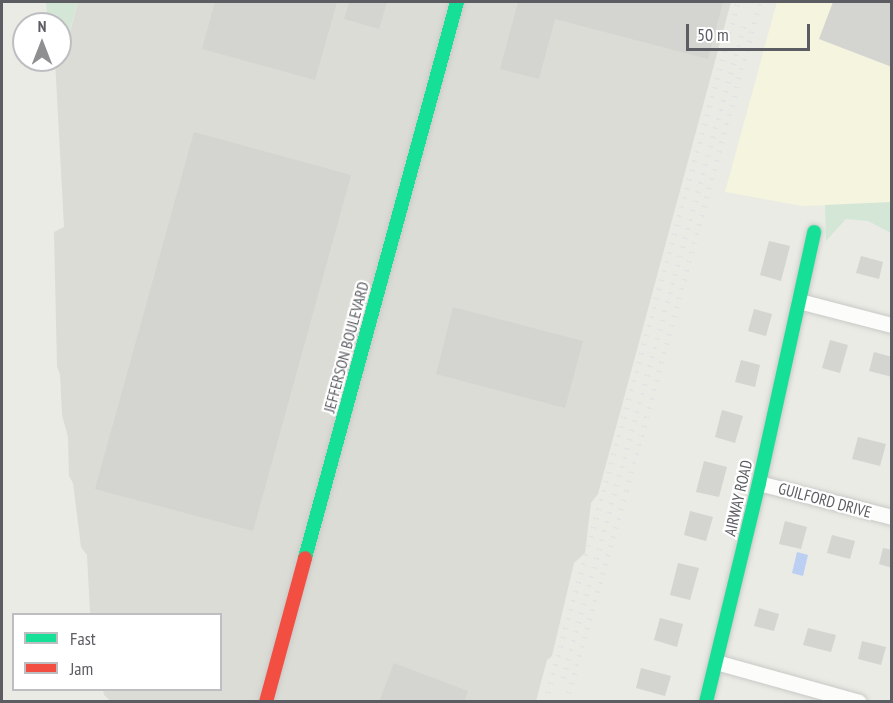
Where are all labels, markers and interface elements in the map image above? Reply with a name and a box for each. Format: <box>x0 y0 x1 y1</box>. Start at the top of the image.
north arrow <box>12 12 72 72</box>
scale bar <box>689 12 814 50</box>
text: N <box>38 16 46 36</box>
text: 50 m <box>697 23 729 46</box>
street label: JEFFERSON BOULEVARD <box>319 279 373 415</box>
street label: AIRWAY ROAD <box>720 458 756 538</box>
street label: GUILFORD DRIVE <box>776 478 874 522</box>
legend <box>12 613 222 691</box>
text: Fast <box>70 627 96 650</box>
text: Jam <box>70 657 93 680</box>

